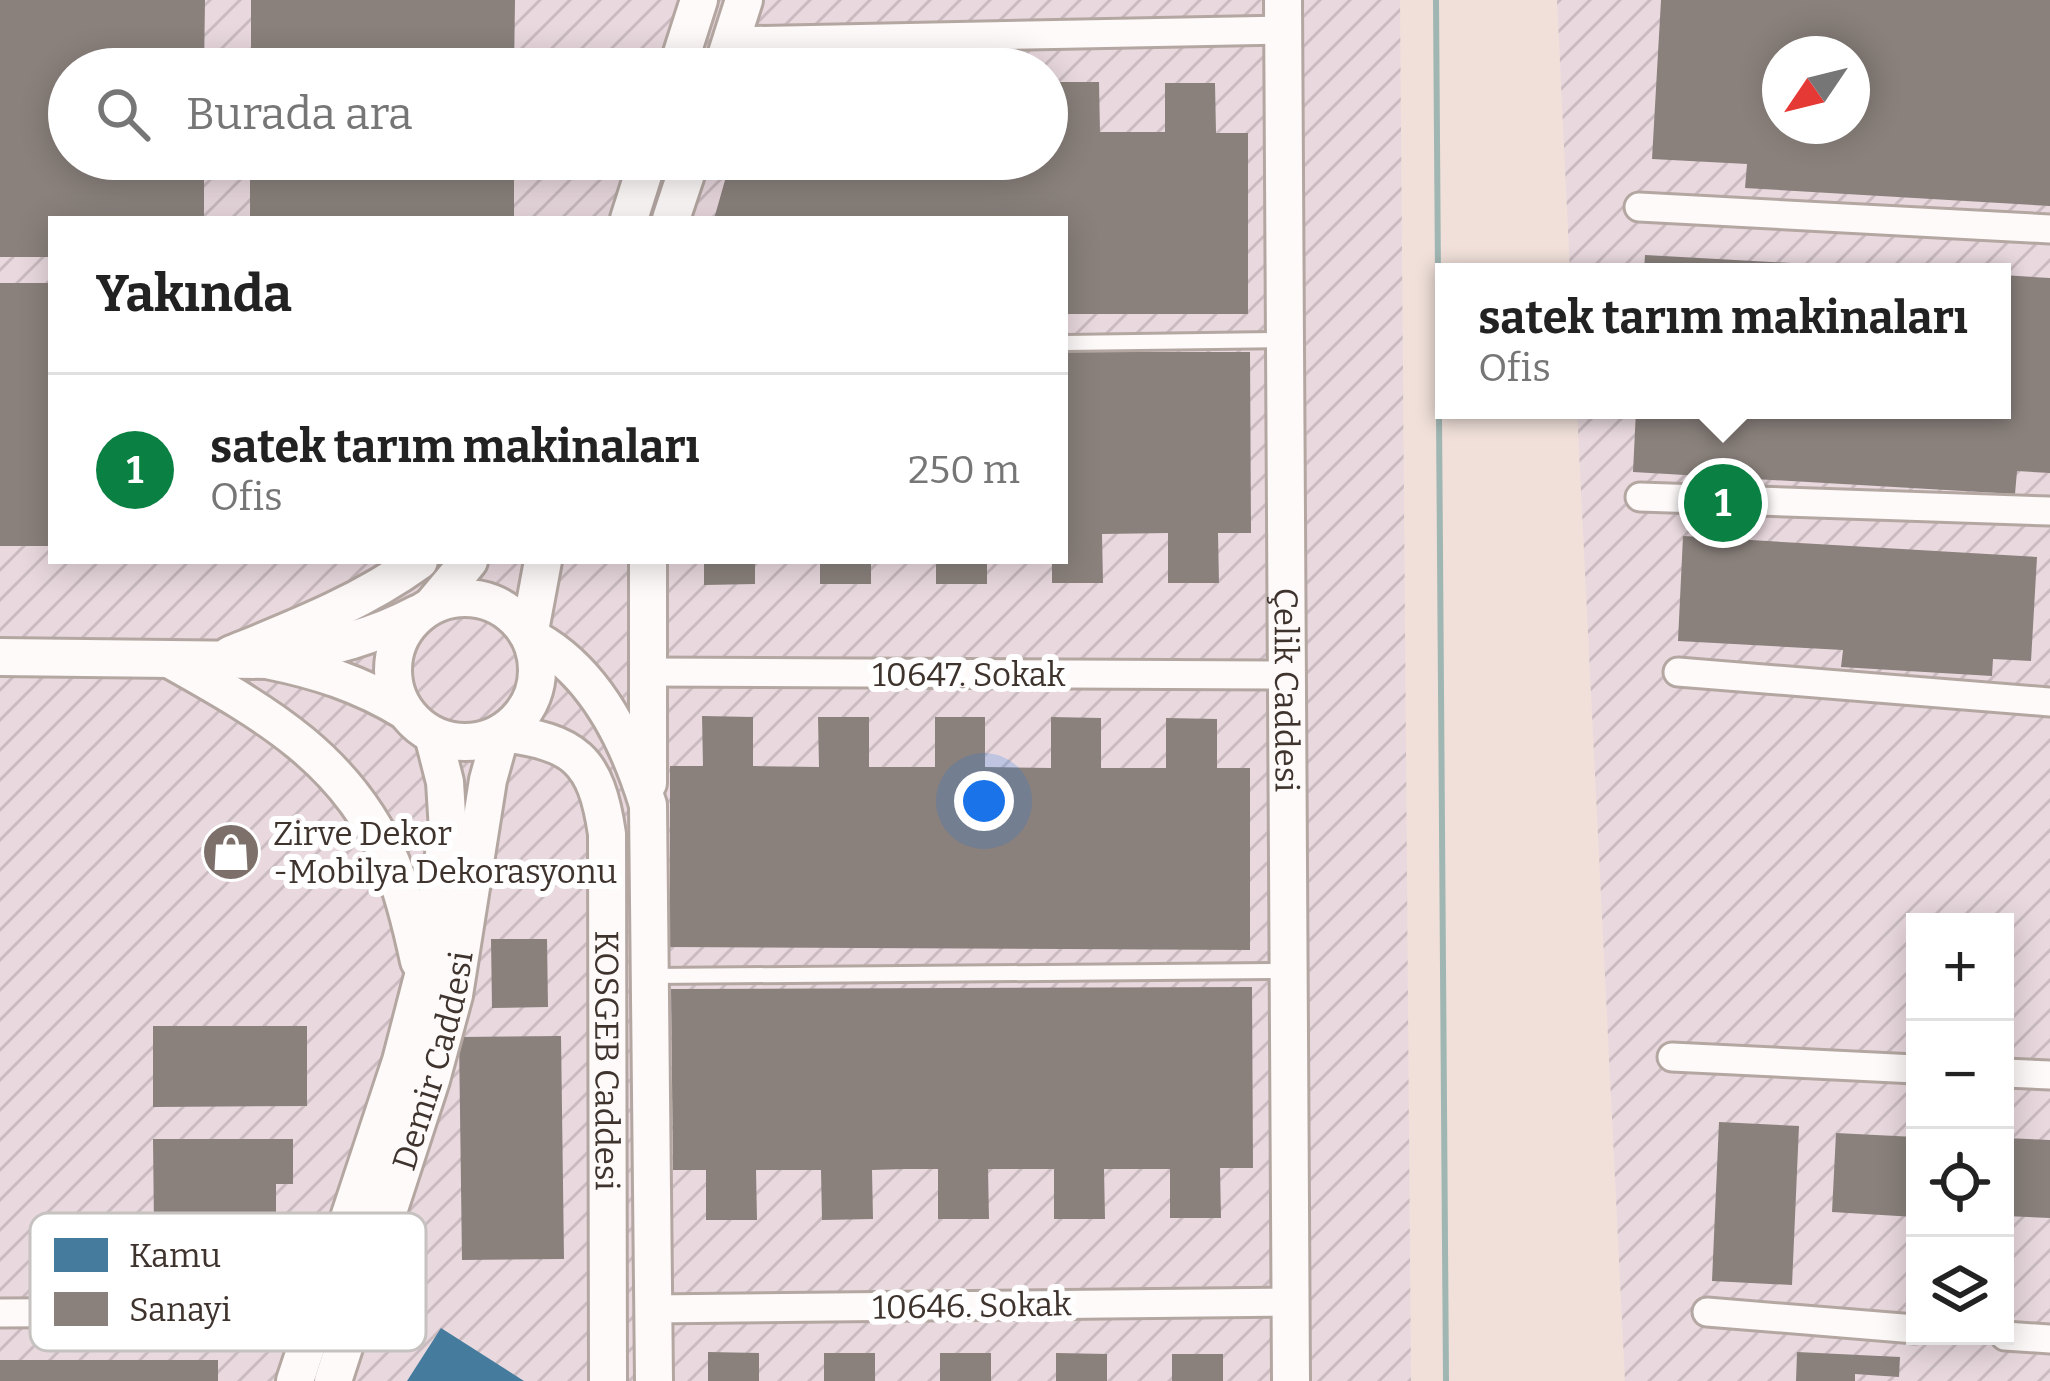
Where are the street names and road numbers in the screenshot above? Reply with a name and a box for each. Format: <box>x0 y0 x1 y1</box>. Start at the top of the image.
street label: Çelik Caddesi <box>1265 588 1307 793</box>
street label: 10647. Sokak <box>872 655 1066 695</box>
street label: KOSGEB Caddesi <box>586 931 627 1191</box>
street label: Demir Caddesi <box>384 948 482 1175</box>
street label: 10646. Sokak <box>872 1284 1072 1328</box>

